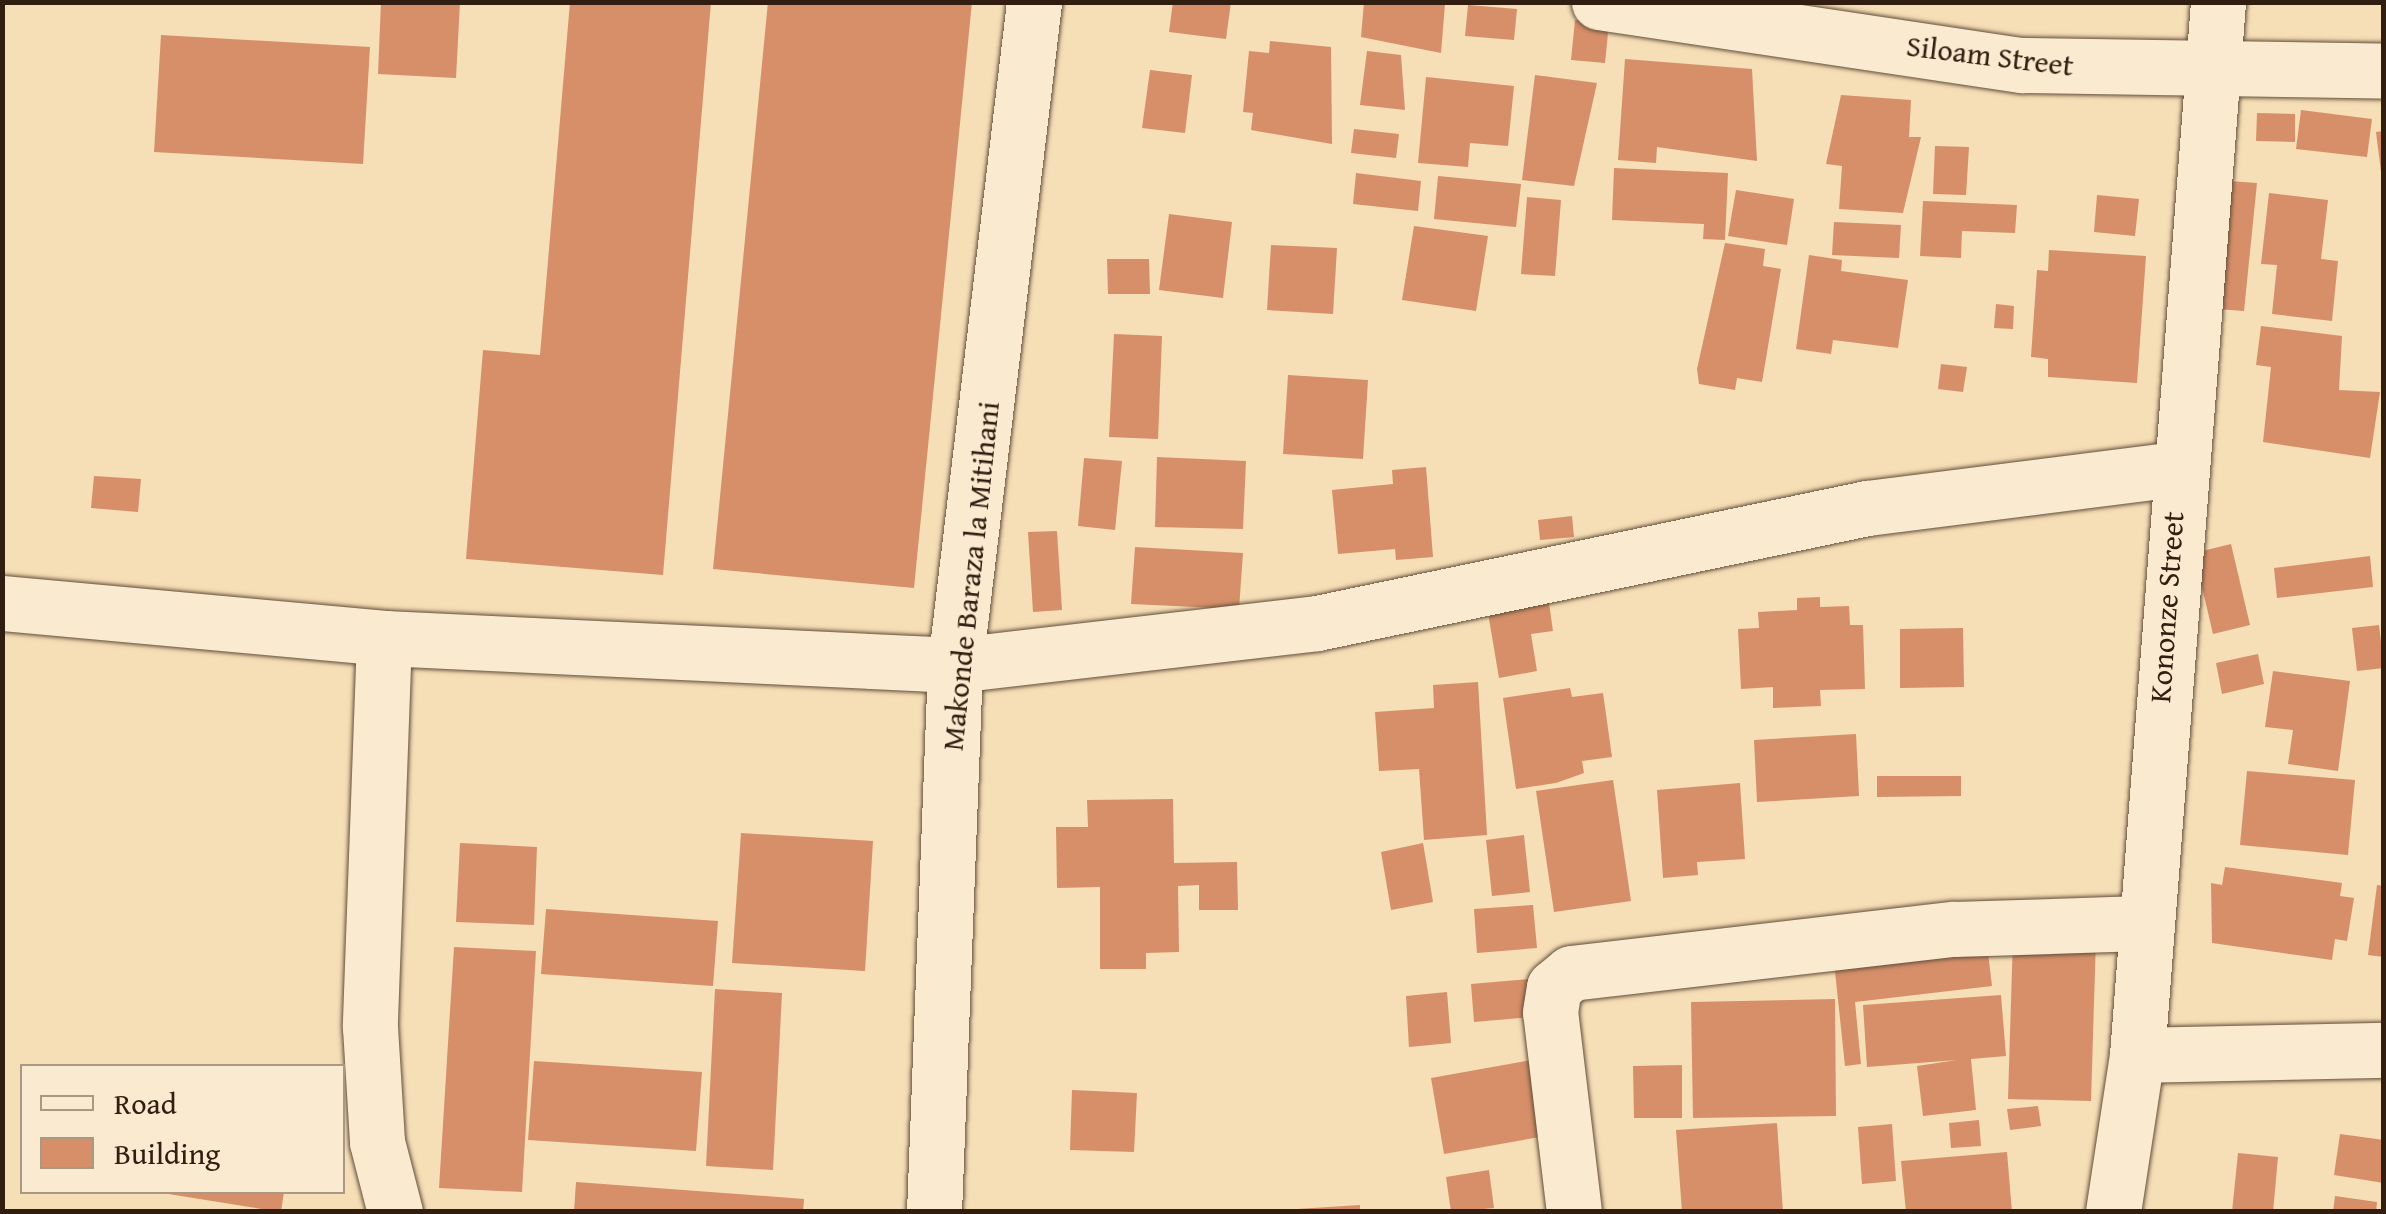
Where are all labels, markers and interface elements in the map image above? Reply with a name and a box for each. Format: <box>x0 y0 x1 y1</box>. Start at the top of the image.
street label: Siloam Street <box>1904 27 2076 83</box>
street label: Makonde Baraza la Mitihani <box>934 400 1006 752</box>
street label: Kononze Street <box>2141 510 2191 704</box>
legend <box>20 1064 345 1194</box>
text: Road <box>114 1081 177 1125</box>
text: Building <box>114 1131 220 1175</box>

